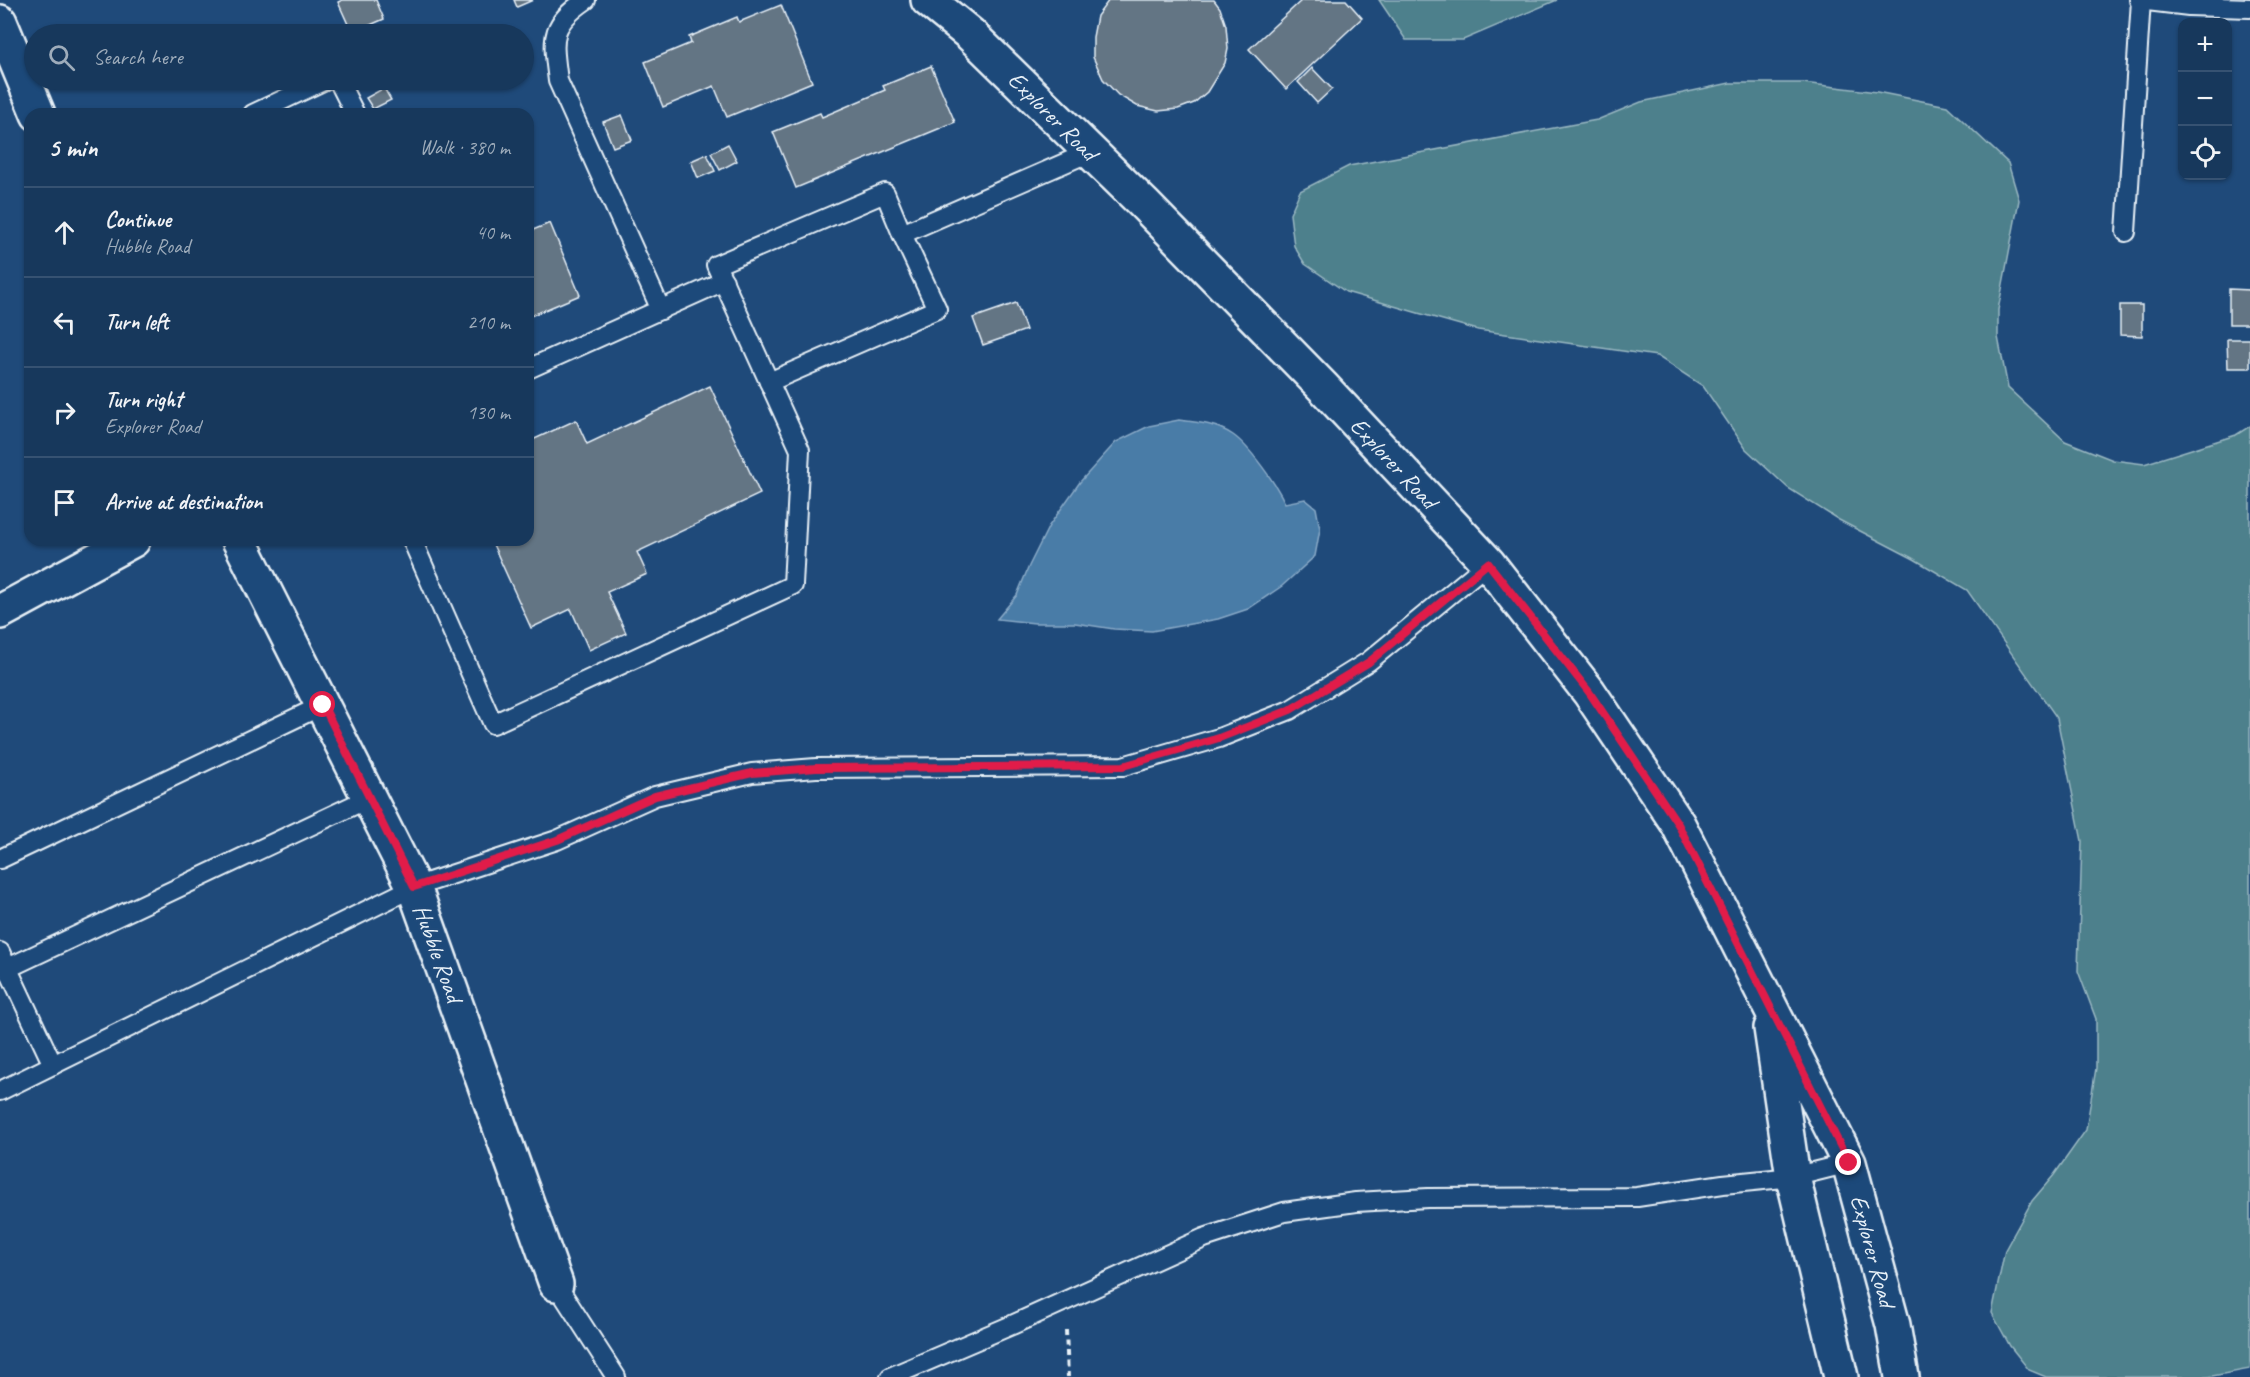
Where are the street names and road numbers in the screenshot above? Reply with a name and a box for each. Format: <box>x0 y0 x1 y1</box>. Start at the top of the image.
street label: Explorer Road <box>1002 65 1107 170</box>
street label: Explorer Road <box>1344 411 1447 518</box>
street label: Hubble Road <box>407 900 471 1009</box>
street label: Explorer Road <box>1844 1192 1903 1314</box>

